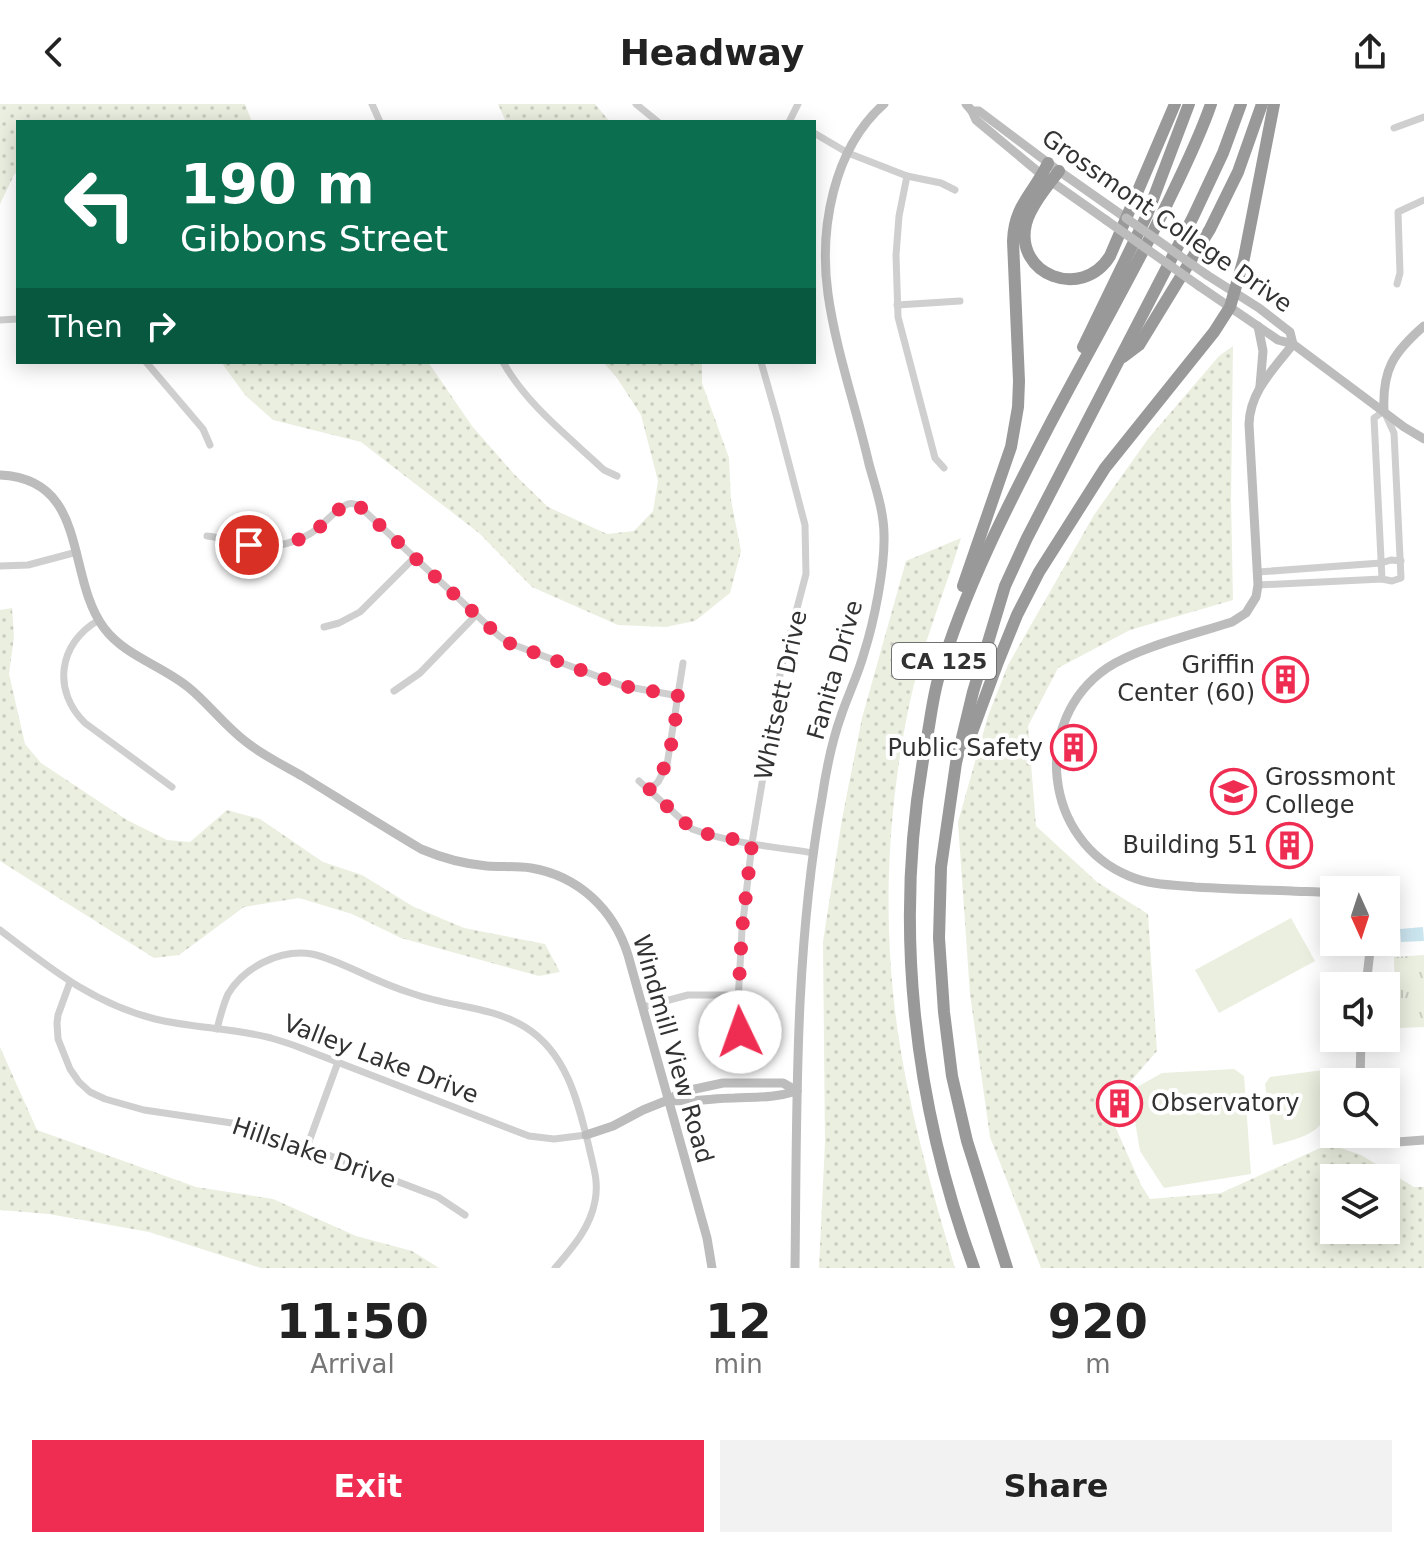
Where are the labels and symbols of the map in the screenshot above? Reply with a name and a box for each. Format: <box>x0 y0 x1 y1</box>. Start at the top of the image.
street label: Grossmont College Drive <box>1036 124 1298 318</box>
pin <box>215 511 283 579</box>
street label: Fanita Drive <box>802 597 868 743</box>
street label: Whitsett Drive <box>749 608 813 782</box>
road number: CA 125 <box>892 643 996 679</box>
place label: Griffin Center (60) <box>1117 651 1255 707</box>
building icon: Griffin Center (60) <box>1262 655 1310 703</box>
building icon: Public Safety <box>1050 724 1098 772</box>
place label: Public Safety <box>888 734 1043 762</box>
place label: Grossmont College <box>1265 763 1395 819</box>
school or university icon: Grossmont College <box>1210 767 1258 815</box>
building icon: Building 51 <box>1265 821 1313 869</box>
place label: Building 51 <box>1122 831 1258 859</box>
north arrow <box>1320 876 1400 956</box>
street label: Windmill View Road <box>627 932 719 1166</box>
position arrow <box>698 990 782 1074</box>
street label: Valley Lake Drive <box>279 1009 483 1109</box>
building icon: Observatory <box>1096 1079 1144 1127</box>
place label: Observatory <box>1151 1089 1299 1117</box>
street label: Hillslake Drive <box>228 1112 400 1194</box>

